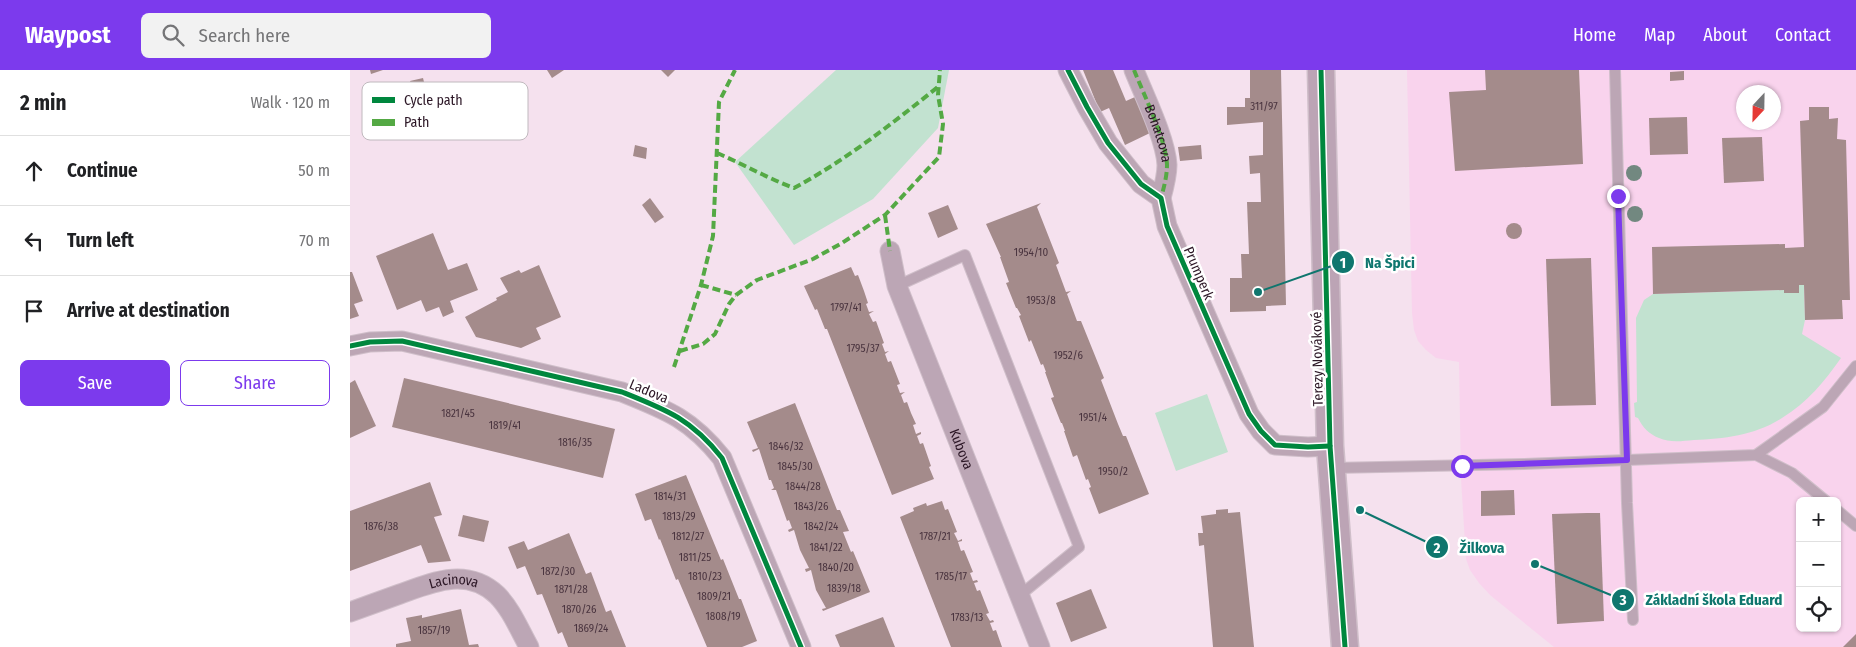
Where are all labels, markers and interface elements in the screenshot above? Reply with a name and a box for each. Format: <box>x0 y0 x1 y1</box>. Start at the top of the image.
search box <box>141 13 491 58</box>
text: Waypost <box>25 21 111 49</box>
icon: search <box>159 21 187 49</box>
text: Search here <box>199 24 290 47</box>
text: Home <box>1573 24 1616 46</box>
text: Map <box>1644 24 1675 46</box>
text: About <box>1703 24 1747 46</box>
text: Contact <box>1775 24 1831 46</box>
legend <box>362 82 528 140</box>
north arrow <box>1736 85 1781 130</box>
text: 2 min <box>20 90 67 116</box>
text: Cycle path <box>404 92 463 109</box>
text: Walk · 120 m <box>251 93 330 112</box>
house number: 311/97 <box>1250 100 1278 113</box>
street label: Bohatcova <box>1140 102 1175 164</box>
text: Path <box>404 114 429 131</box>
icon: ahead <box>20 157 48 185</box>
text: Continue <box>67 159 138 182</box>
text: 50 m <box>298 161 330 180</box>
route end <box>1607 185 1630 208</box>
icon: left <box>20 227 48 255</box>
text: Turn left <box>67 229 134 252</box>
text: 70 m <box>299 231 330 250</box>
street label: Prumperk <box>1180 244 1217 303</box>
house number: 1954/10 <box>1014 246 1048 259</box>
callout: Na Špici <box>1330 247 1425 277</box>
text: 1 <box>1340 254 1346 272</box>
text: Na Špici <box>1365 254 1415 272</box>
house number: 1953/8 <box>1026 294 1056 307</box>
icon: arrive <box>20 297 48 325</box>
text: Arrive at destination <box>67 299 230 322</box>
house number: 1797/41 <box>830 301 862 314</box>
street label: Terezy Novákové <box>1308 312 1327 406</box>
house number: 1795/37 <box>847 342 880 355</box>
house number: 1952/6 <box>1053 349 1083 362</box>
button: Save <box>20 360 170 406</box>
button: Share <box>180 360 330 406</box>
street label: Ladova <box>627 376 671 407</box>
house number: 1821/45 <box>441 407 475 420</box>
house number: 1951/4 <box>1079 411 1108 424</box>
house number: 1819/41 <box>489 419 521 432</box>
street label: Kubova <box>945 426 977 472</box>
house number: 1816/35 <box>558 436 592 449</box>
house number: 1846/32 <box>769 440 804 453</box>
route start <box>1451 455 1474 478</box>
house number: 1845/30 <box>777 460 813 473</box>
house number: 1950/2 <box>1098 465 1128 478</box>
house number: 1844/28 <box>785 480 821 493</box>
house number: 1814/31 <box>654 490 686 503</box>
map controls <box>1796 497 1841 632</box>
button: + <box>1796 497 1841 542</box>
house number: 1843/26 <box>794 500 829 513</box>
house number: 1813/29 <box>662 510 696 523</box>
house number: 1876/38 <box>364 520 399 533</box>
house number: 1842/24 <box>804 520 839 533</box>
house number: 1812/27 <box>672 530 705 543</box>
house number: 1787/21 <box>919 530 951 543</box>
callout: Žilkova <box>1424 532 1514 562</box>
text: 2 <box>1433 539 1441 557</box>
text: Žilkova <box>1460 539 1505 557</box>
house number: 1841/22 <box>809 541 843 554</box>
button: − <box>1796 542 1841 587</box>
house number: 1811/25 <box>679 551 711 564</box>
house number: 1840/20 <box>818 561 854 574</box>
house number: 1872/30 <box>541 565 575 578</box>
house number: 1810/23 <box>688 570 722 583</box>
house number: 1785/17 <box>935 570 968 583</box>
street label: Lacinova <box>427 571 481 592</box>
house number: 1839/18 <box>827 582 861 595</box>
house number: 1871/28 <box>554 583 588 596</box>
callout: Základní škola Eduard <box>1610 585 1792 615</box>
button: locate <box>1796 587 1841 632</box>
house number: 1809/21 <box>697 590 731 603</box>
text: 3 <box>1618 591 1627 609</box>
text: Základní škola Eduard <box>1646 591 1782 609</box>
house number: 1870/26 <box>562 603 597 616</box>
house number: 1808/19 <box>705 610 741 623</box>
house number: 1783/13 <box>951 611 983 624</box>
house number: 1869/24 <box>574 622 609 635</box>
house number: 1857/19 <box>418 624 450 637</box>

